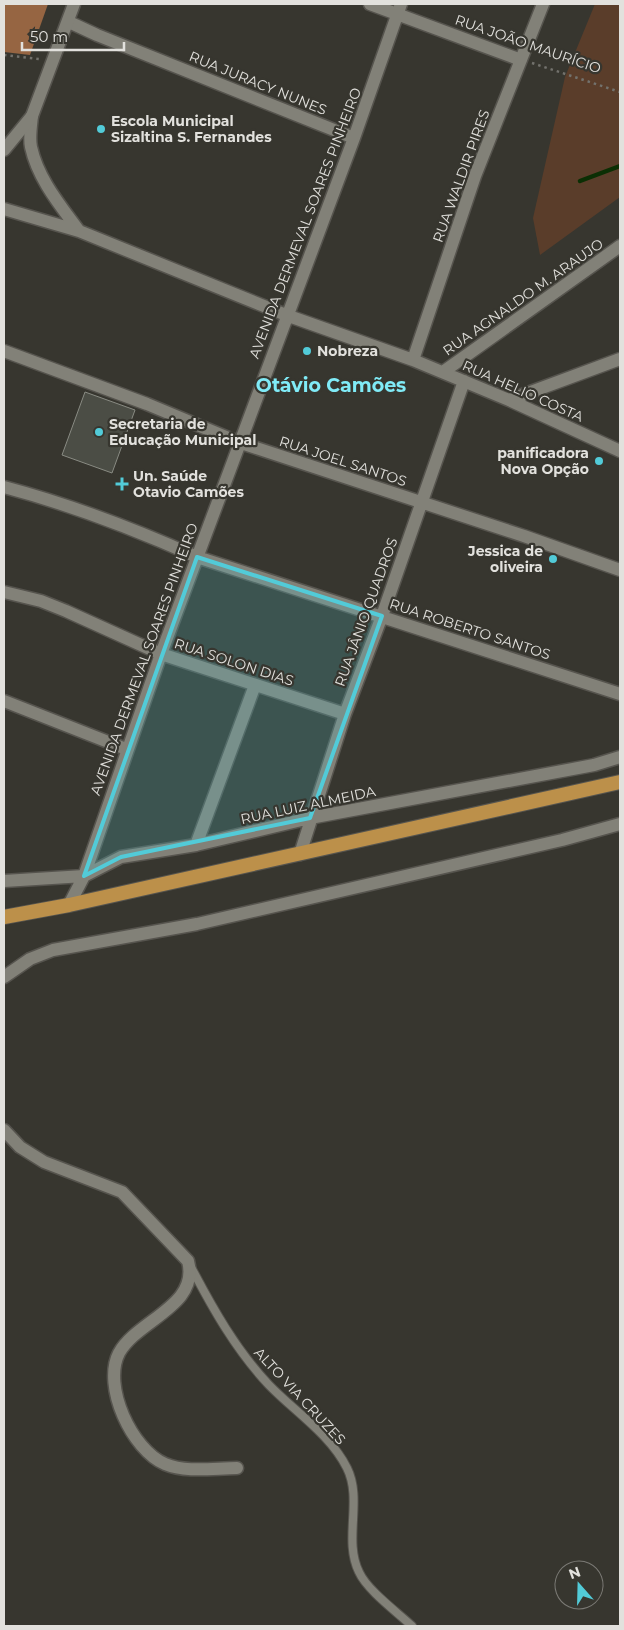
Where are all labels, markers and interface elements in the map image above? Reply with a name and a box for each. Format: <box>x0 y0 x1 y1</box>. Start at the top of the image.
street label: RUA JOÃO MAURÍCIO <box>453 11 604 78</box>
scale bar <box>22 20 125 52</box>
text: 50 m <box>30 27 68 46</box>
street label: RUA JURACY NUNES <box>187 47 329 119</box>
street label: AVENIDA DERMEVAL SOARES PINHEIRO <box>245 85 365 361</box>
street label: RUA WALDIR PIRES <box>429 107 493 245</box>
place label: Escola Municipal Sizaltina S. Fernandes <box>111 112 272 146</box>
marker: Escola Municipal Sizaltina S. Fernandes <box>95 123 107 135</box>
street label: RUA AGNALDO M. ARAUJO <box>439 234 607 359</box>
place label: Nobreza <box>317 342 378 360</box>
marker: Nobreza <box>301 345 313 357</box>
street label: RUA HELIO COSTA <box>460 356 587 426</box>
district label: Otávio Camões <box>256 374 406 397</box>
place label: Secretaria de Educação Municipal <box>109 415 256 449</box>
marker: Secretaria de Educação Municipal <box>93 426 105 438</box>
street label: RUA JOEL SANTOS <box>277 432 409 490</box>
place label: panificadora Nova Opção <box>497 444 589 478</box>
marker: panificadora Nova Opção <box>593 455 605 467</box>
place label: Un. Saúde Otavio Camões <box>133 467 244 501</box>
marker: Un. Saúde Otavio Camões <box>115 477 129 491</box>
street label: AVENIDA DERMEVAL SOARES PINHEIRO <box>86 520 202 798</box>
street label: RUA JÂNIO QUADROS <box>331 535 401 689</box>
place label: Jessica de oliveira <box>467 542 543 576</box>
marker: Jessica de oliveira <box>547 553 559 565</box>
street label: RUA ROBERTO SANTOS <box>387 594 553 664</box>
street label: RUA SOLON DIAS <box>172 634 296 690</box>
street label: RUA LUIZ ALMEIDA <box>239 782 378 828</box>
street label: ALTO VIA CRUZES <box>250 1344 350 1448</box>
north arrow <box>554 1560 604 1610</box>
text: N <box>566 1562 583 1583</box>

